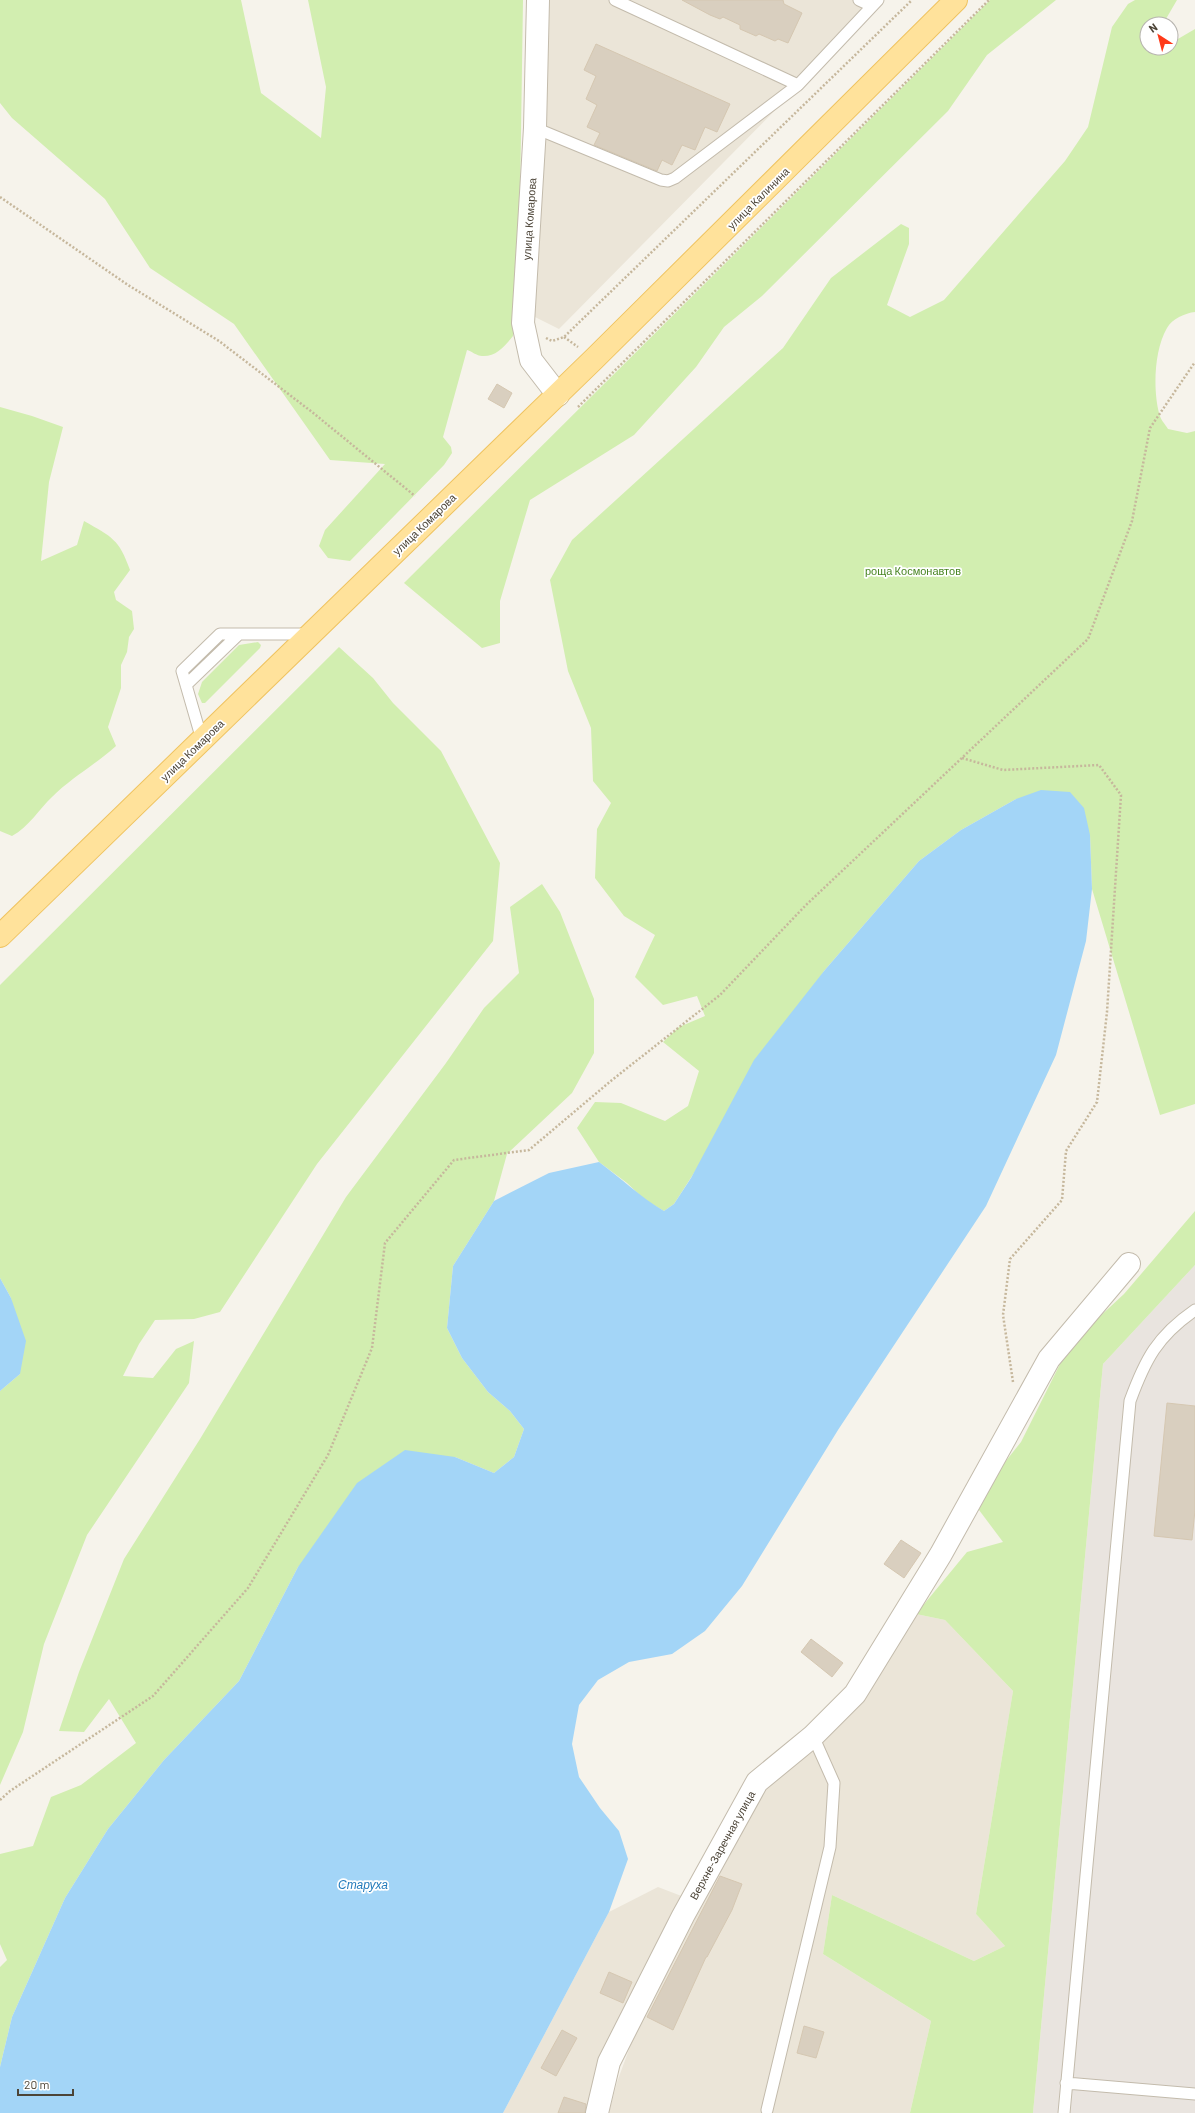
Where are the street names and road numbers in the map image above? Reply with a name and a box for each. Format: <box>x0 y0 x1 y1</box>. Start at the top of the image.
street label: улица Калинина <box>724 164 792 232</box>
street label: улица Комарова <box>520 176 538 261</box>
street label: улица Комарова <box>390 490 459 557</box>
street label: улица Комарова <box>158 716 227 783</box>
street label: Верхне-Заречная улица <box>687 1788 758 1902</box>

